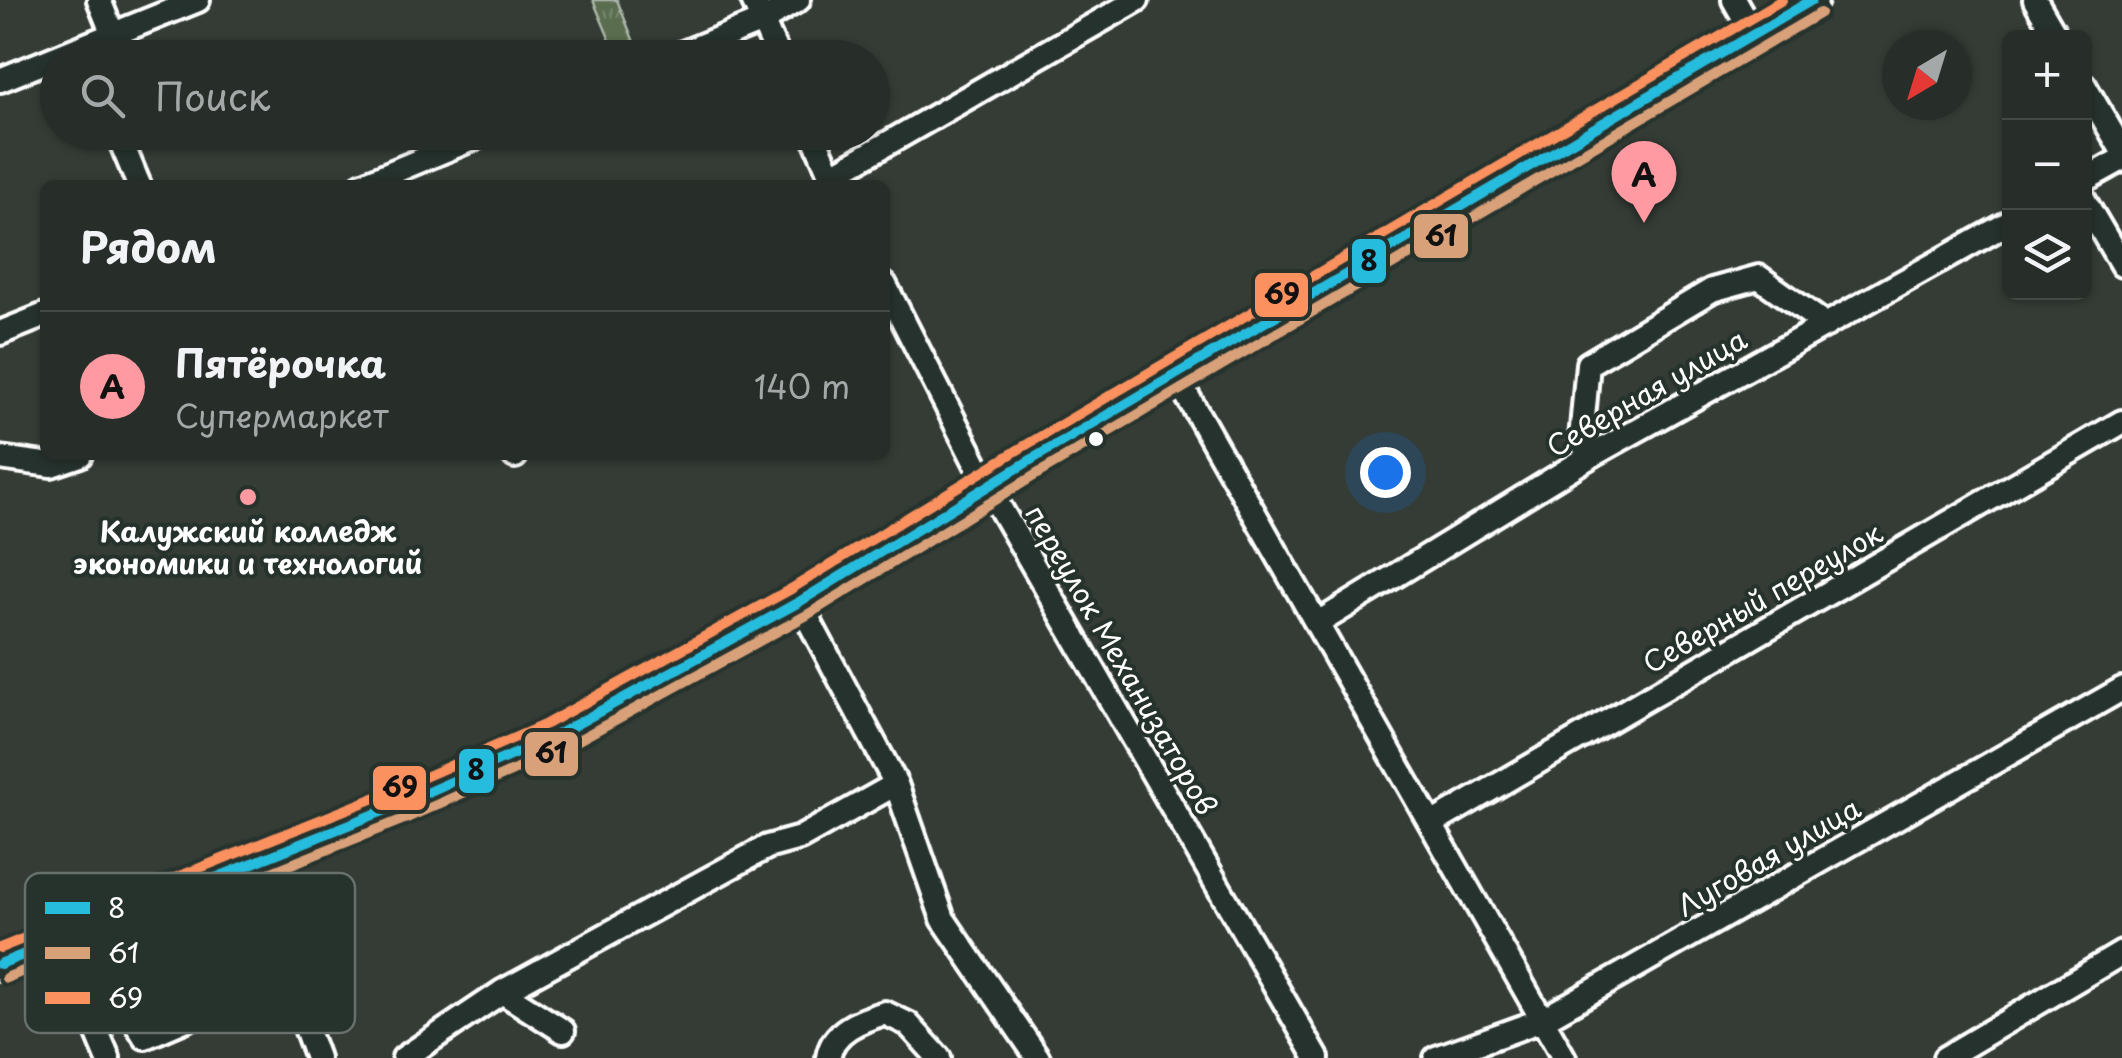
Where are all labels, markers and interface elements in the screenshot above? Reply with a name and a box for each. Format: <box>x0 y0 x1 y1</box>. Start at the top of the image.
north arrow <box>1882 30 1972 120</box>
map controls <box>2002 30 2092 300</box>
button: + <box>2002 30 2092 120</box>
search box <box>40 40 890 150</box>
text: Поиск <box>155 67 270 124</box>
icon: search <box>75 68 130 123</box>
button: − <box>2002 120 2092 210</box>
pin: A <box>1612 140 1676 223</box>
button: layers <box>2002 210 2092 300</box>
line badge: 61 <box>1412 212 1470 260</box>
text: 61 <box>1425 213 1457 256</box>
text: Рядом <box>80 214 217 277</box>
line badge: 8 <box>1350 237 1388 285</box>
text: 8 <box>1360 238 1378 281</box>
line badge: 69 <box>1253 271 1310 319</box>
text: 69 <box>1264 271 1300 314</box>
street label: Северная улица <box>1538 317 1755 467</box>
text: Пятёрочка <box>175 334 386 391</box>
text: A <box>100 362 125 410</box>
text: 140 m <box>754 362 850 410</box>
text: Супермаркет <box>175 391 389 439</box>
unlabelled marker <box>1086 429 1106 449</box>
your location <box>1360 447 1411 498</box>
marker: Калужский колледж экономики и технологий <box>237 486 259 508</box>
street label: переулок Механизаторов <box>1015 496 1229 822</box>
place label: Калужский колледж экономики и технологий <box>74 509 422 584</box>
street label: Северный переулок <box>1634 511 1890 683</box>
line badge: 61 <box>523 730 580 778</box>
text: 61 <box>535 730 567 773</box>
line badge: 8 <box>457 747 496 795</box>
text: 8 <box>467 747 485 790</box>
line badge: 69 <box>371 764 428 812</box>
text: 69 <box>382 764 418 807</box>
street label: Луговая улица <box>1668 786 1868 926</box>
legend <box>25 873 355 1033</box>
text: 8 <box>108 885 126 928</box>
text: 61 <box>108 930 139 973</box>
text: 69 <box>108 975 143 1018</box>

